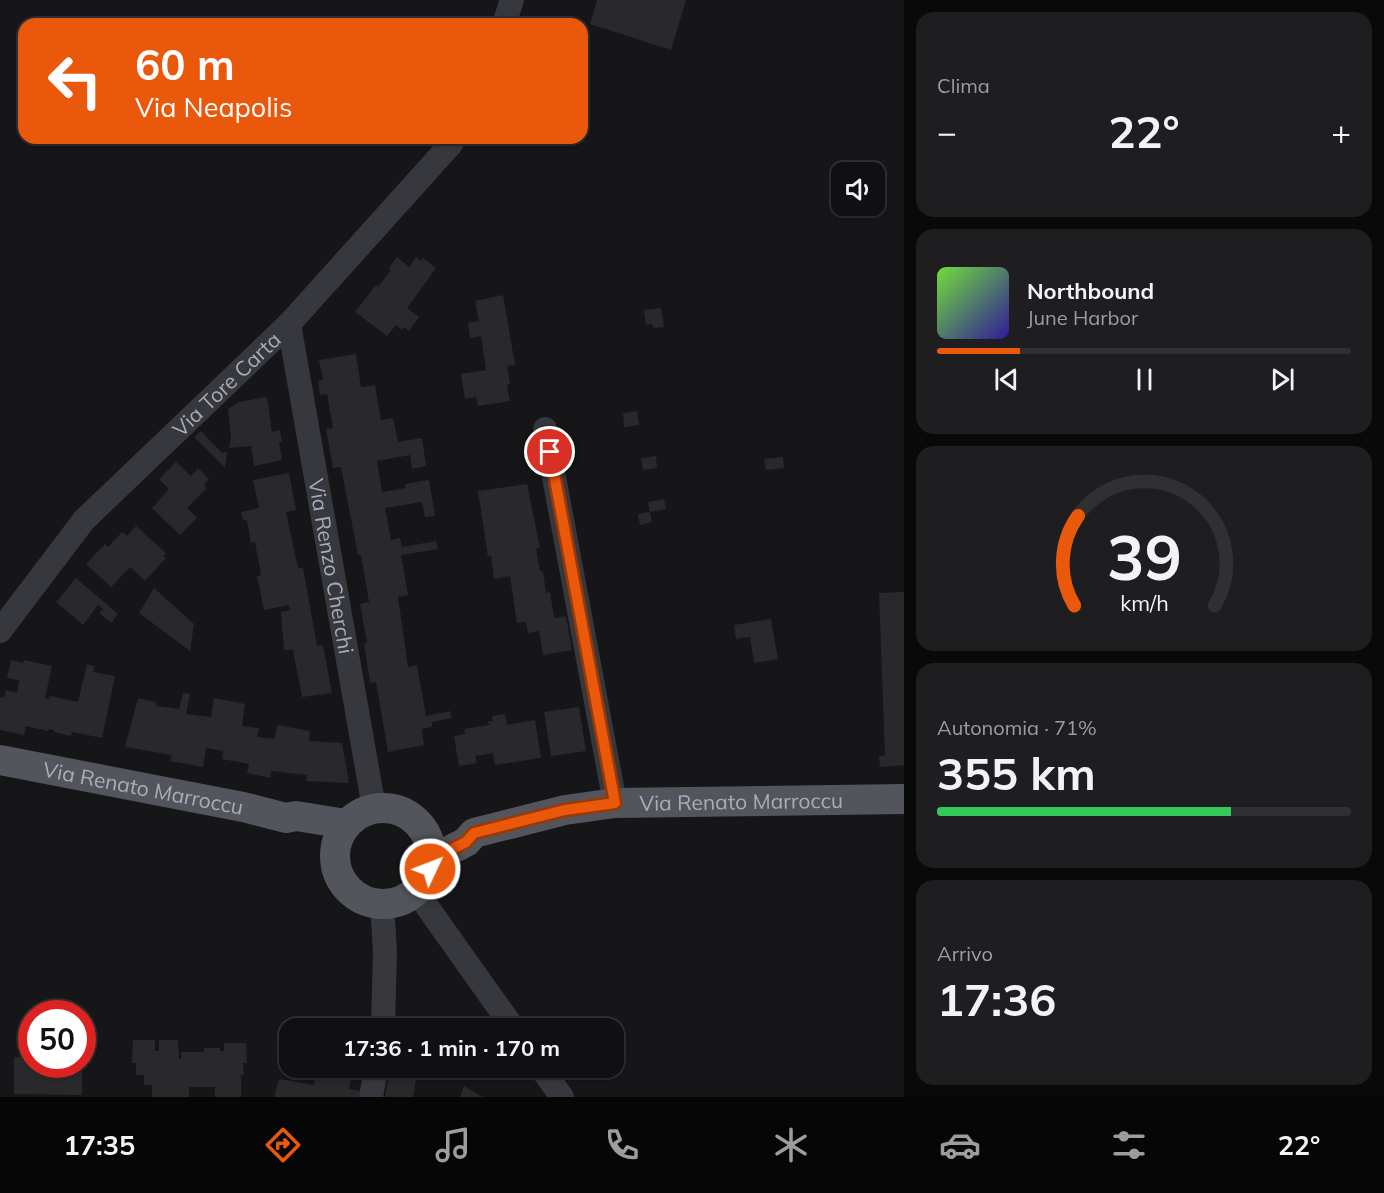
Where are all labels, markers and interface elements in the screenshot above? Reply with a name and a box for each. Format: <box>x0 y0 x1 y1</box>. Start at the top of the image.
text: 60 m <box>135 38 235 91</box>
icon: left <box>36 42 114 120</box>
text: Clima <box>937 73 990 98</box>
text: Via Neapolis <box>135 90 292 124</box>
text: 22° <box>1108 103 1180 159</box>
text: − <box>937 111 957 152</box>
text: + <box>1331 111 1351 152</box>
map controls <box>831 162 885 216</box>
button: sound <box>831 162 885 216</box>
text: Northbound <box>1027 277 1154 305</box>
text: June Harbor <box>1027 305 1138 330</box>
street label: Via Tore Carta <box>167 326 286 442</box>
icon: previous <box>990 363 1023 396</box>
icon: pause <box>1128 363 1161 396</box>
icon: next <box>1266 363 1299 396</box>
pin <box>524 426 575 477</box>
icon: arrive <box>533 435 566 468</box>
street label: Via Renzo Cherchi <box>303 477 360 656</box>
text: 39 <box>1107 517 1181 596</box>
text: km/h <box>1120 589 1168 616</box>
text: Autonomia · 71% <box>937 715 1097 740</box>
text: 355 km <box>937 745 1096 801</box>
street label: Via Renato Marroccu <box>41 756 246 820</box>
street label: Via Renato Marroccu <box>639 787 843 816</box>
position arrow <box>398 837 462 901</box>
text: Arrivo <box>937 941 993 966</box>
text: 17:36 <box>937 971 1056 1027</box>
speed limit sign: 50 <box>18 1000 96 1078</box>
text: 17:36 · 1 min · 170 m <box>343 1034 560 1062</box>
icon: directions <box>262 1124 304 1166</box>
icon: music <box>432 1124 474 1166</box>
icon: phone <box>601 1124 643 1166</box>
icon: climate <box>770 1124 812 1166</box>
icon: car <box>939 1124 981 1166</box>
icon: filters <box>1108 1124 1150 1166</box>
text: 17:35 <box>64 1128 135 1162</box>
text: 22° <box>1278 1128 1320 1162</box>

